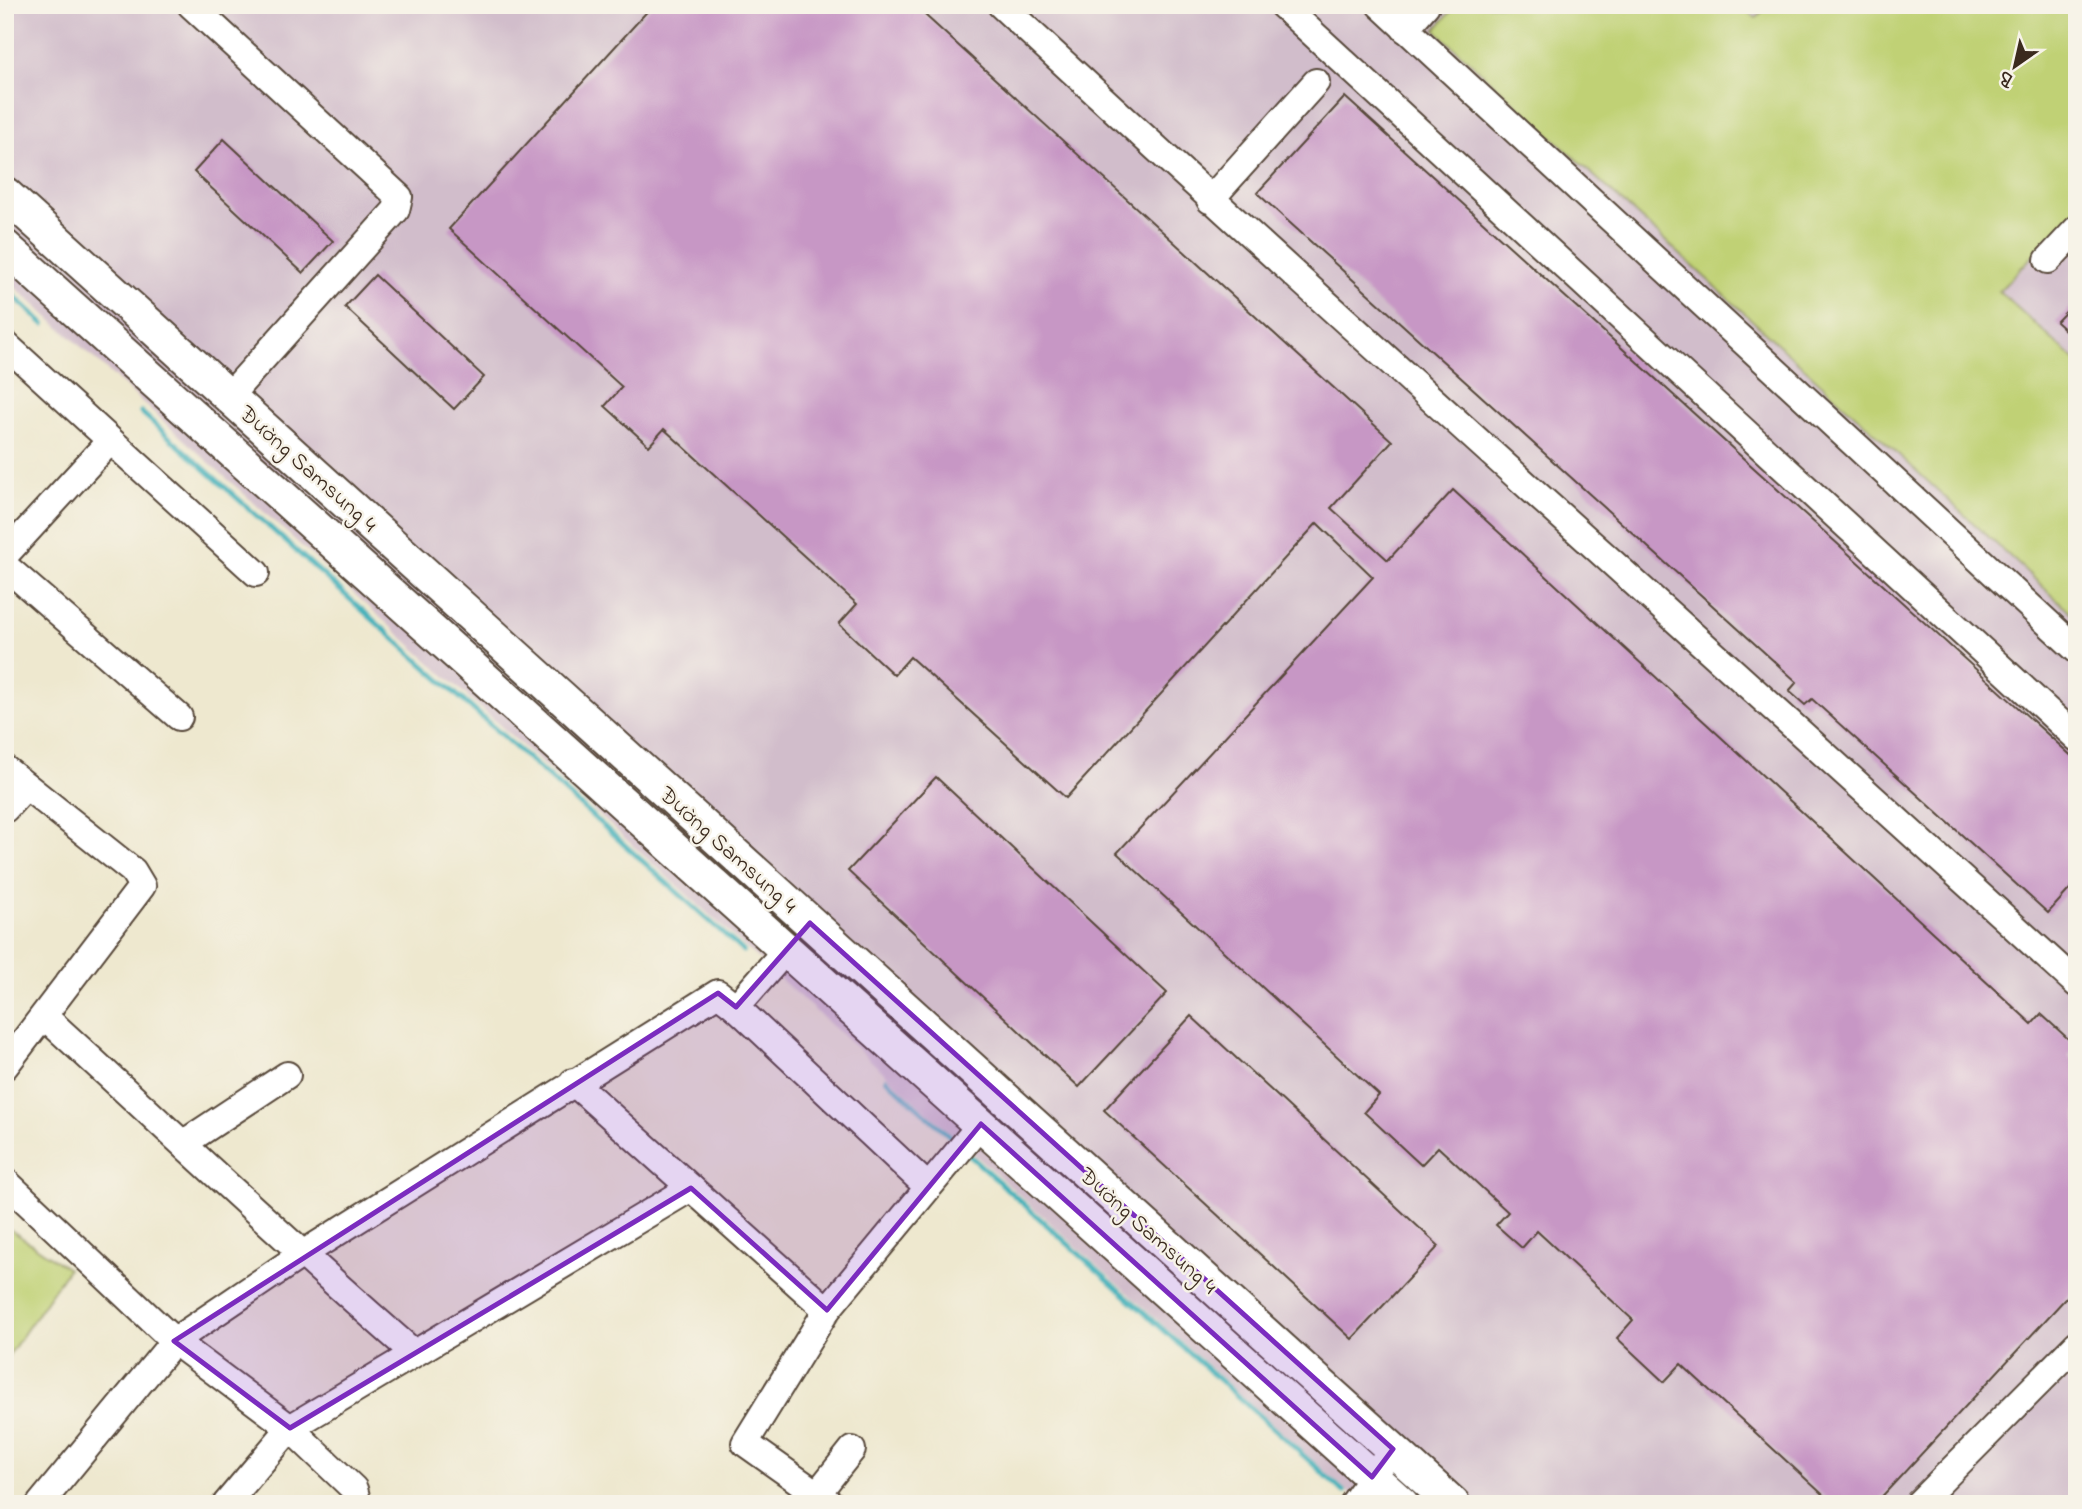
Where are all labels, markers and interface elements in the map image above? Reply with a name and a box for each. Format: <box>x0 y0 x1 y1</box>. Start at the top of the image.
north arrow <box>1980 32 2050 102</box>
text: B <box>1994 63 2021 93</box>
street label: Đường Samsung 4 <box>229 398 384 542</box>
street label: Đường Samsung 4 <box>649 779 804 923</box>
street label: Đường Samsung 4 <box>1069 1160 1224 1304</box>

